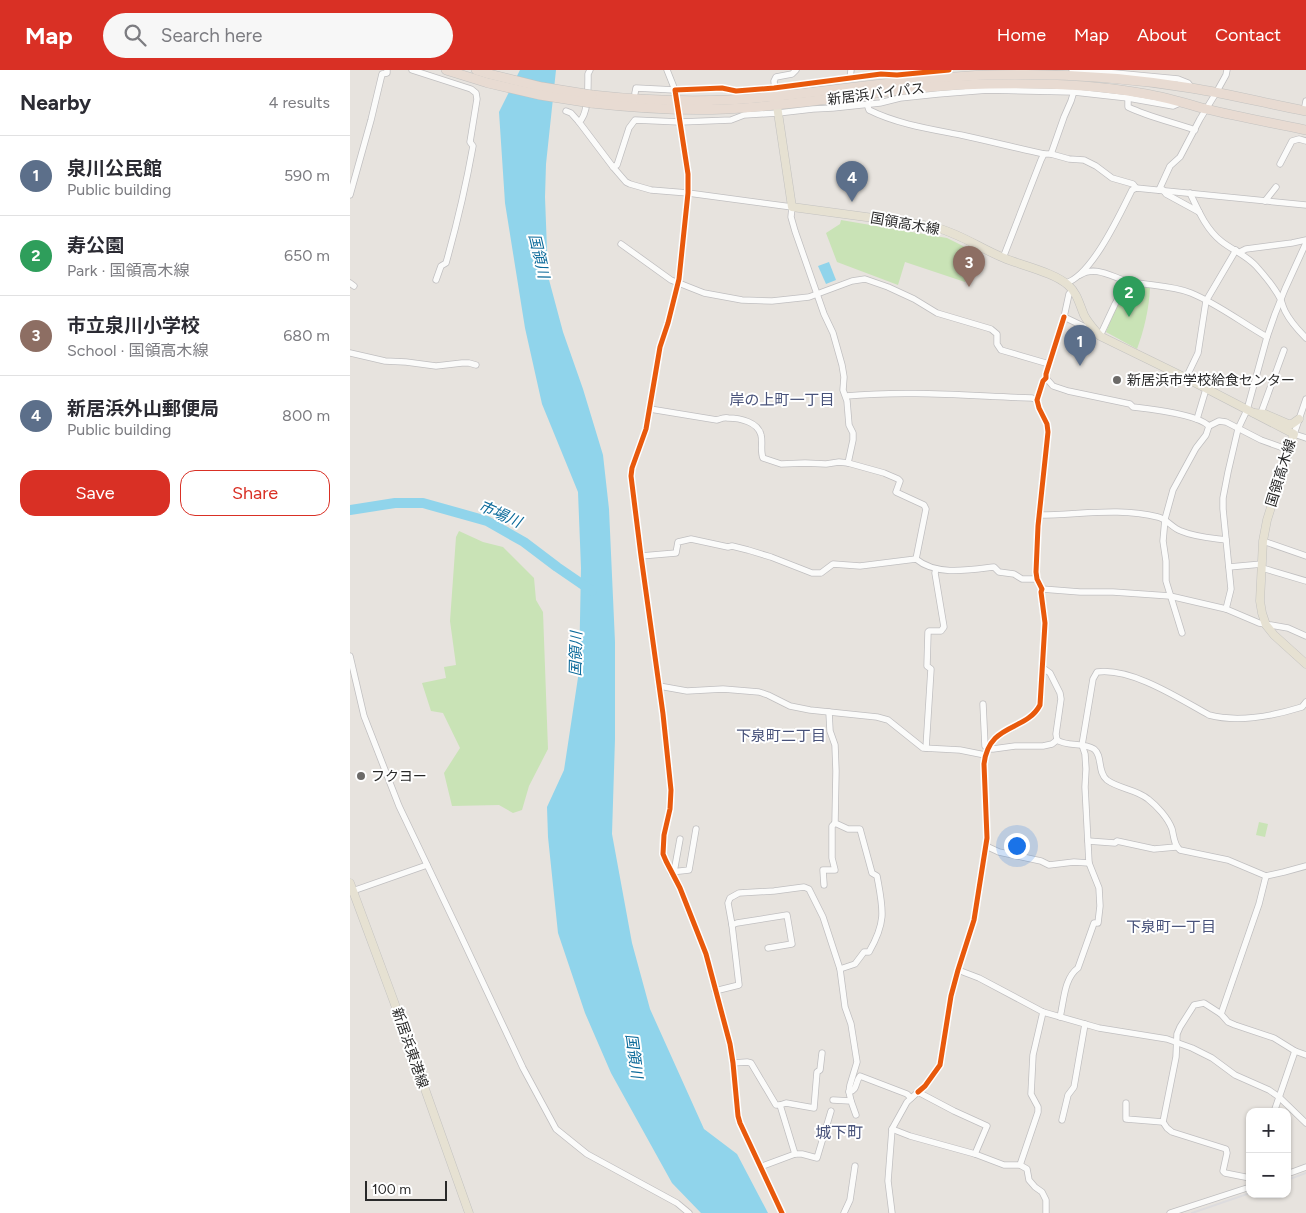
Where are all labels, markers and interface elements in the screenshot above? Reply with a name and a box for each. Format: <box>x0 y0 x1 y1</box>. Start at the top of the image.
search box <box>103 13 453 58</box>
text: Map <box>25 21 73 50</box>
icon: search <box>121 21 149 49</box>
text: Search here <box>161 24 262 47</box>
text: Home <box>997 24 1046 46</box>
text: Map <box>1074 24 1109 46</box>
text: About <box>1137 24 1187 46</box>
text: Contact <box>1215 24 1281 46</box>
street label: 新居浜バイパス <box>826 80 926 108</box>
text: Nearby <box>20 90 91 115</box>
text: 4 results <box>269 93 330 112</box>
text: 泉川公民館 <box>67 157 162 180</box>
pin: 4 <box>836 161 868 202</box>
text: 1 <box>33 166 39 185</box>
text: 590 m <box>284 166 330 185</box>
text: Public building <box>67 180 171 199</box>
street label: 国領高木線 <box>869 210 941 238</box>
water label: 国領川 <box>525 232 553 282</box>
text: 寿公園 <box>67 234 124 257</box>
text: 2 <box>31 246 41 265</box>
text: 650 m <box>284 246 330 265</box>
pin: 3 <box>953 246 985 287</box>
text: Park · 国領高木線 <box>67 261 189 280</box>
pin: 2 <box>1113 276 1145 317</box>
text: 市立泉川小学校 <box>67 314 200 337</box>
pin: 1 <box>1064 325 1096 366</box>
text: 3 <box>32 326 40 345</box>
text: 680 m <box>283 326 330 345</box>
text: School · 国領高木線 <box>67 341 208 360</box>
place label: 新居浜市学校給食センター <box>1127 372 1295 389</box>
marker: 新居浜市学校給食センター <box>1111 374 1123 386</box>
district label: 岸の上町一丁目 <box>729 391 835 409</box>
text: 新居浜外山郵便局 <box>67 397 219 420</box>
text: 4 <box>31 406 41 425</box>
text: 800 m <box>282 406 330 425</box>
text: Public building <box>67 420 171 439</box>
street label: 国領高木線 <box>1263 437 1299 509</box>
button: Save <box>20 470 170 516</box>
button: Share <box>180 470 330 516</box>
water label: 市場川 <box>476 497 526 532</box>
water label: 国領川 <box>567 629 585 677</box>
district label: 下泉町二丁目 <box>736 727 826 745</box>
place label: フクヨー <box>371 768 427 785</box>
marker: フクヨー <box>355 770 367 782</box>
your location <box>1004 833 1030 859</box>
district label: 下泉町一丁目 <box>1126 918 1216 936</box>
street label: 新居浜東港線 <box>388 1006 432 1090</box>
water label: 国領川 <box>622 1032 646 1082</box>
map controls <box>1246 1108 1291 1198</box>
button: + <box>1246 1108 1291 1153</box>
district label: 城下町 <box>815 1123 863 1142</box>
button: − <box>1246 1153 1291 1198</box>
scale bar <box>365 1178 448 1201</box>
text: 100 m <box>372 1181 411 1198</box>

